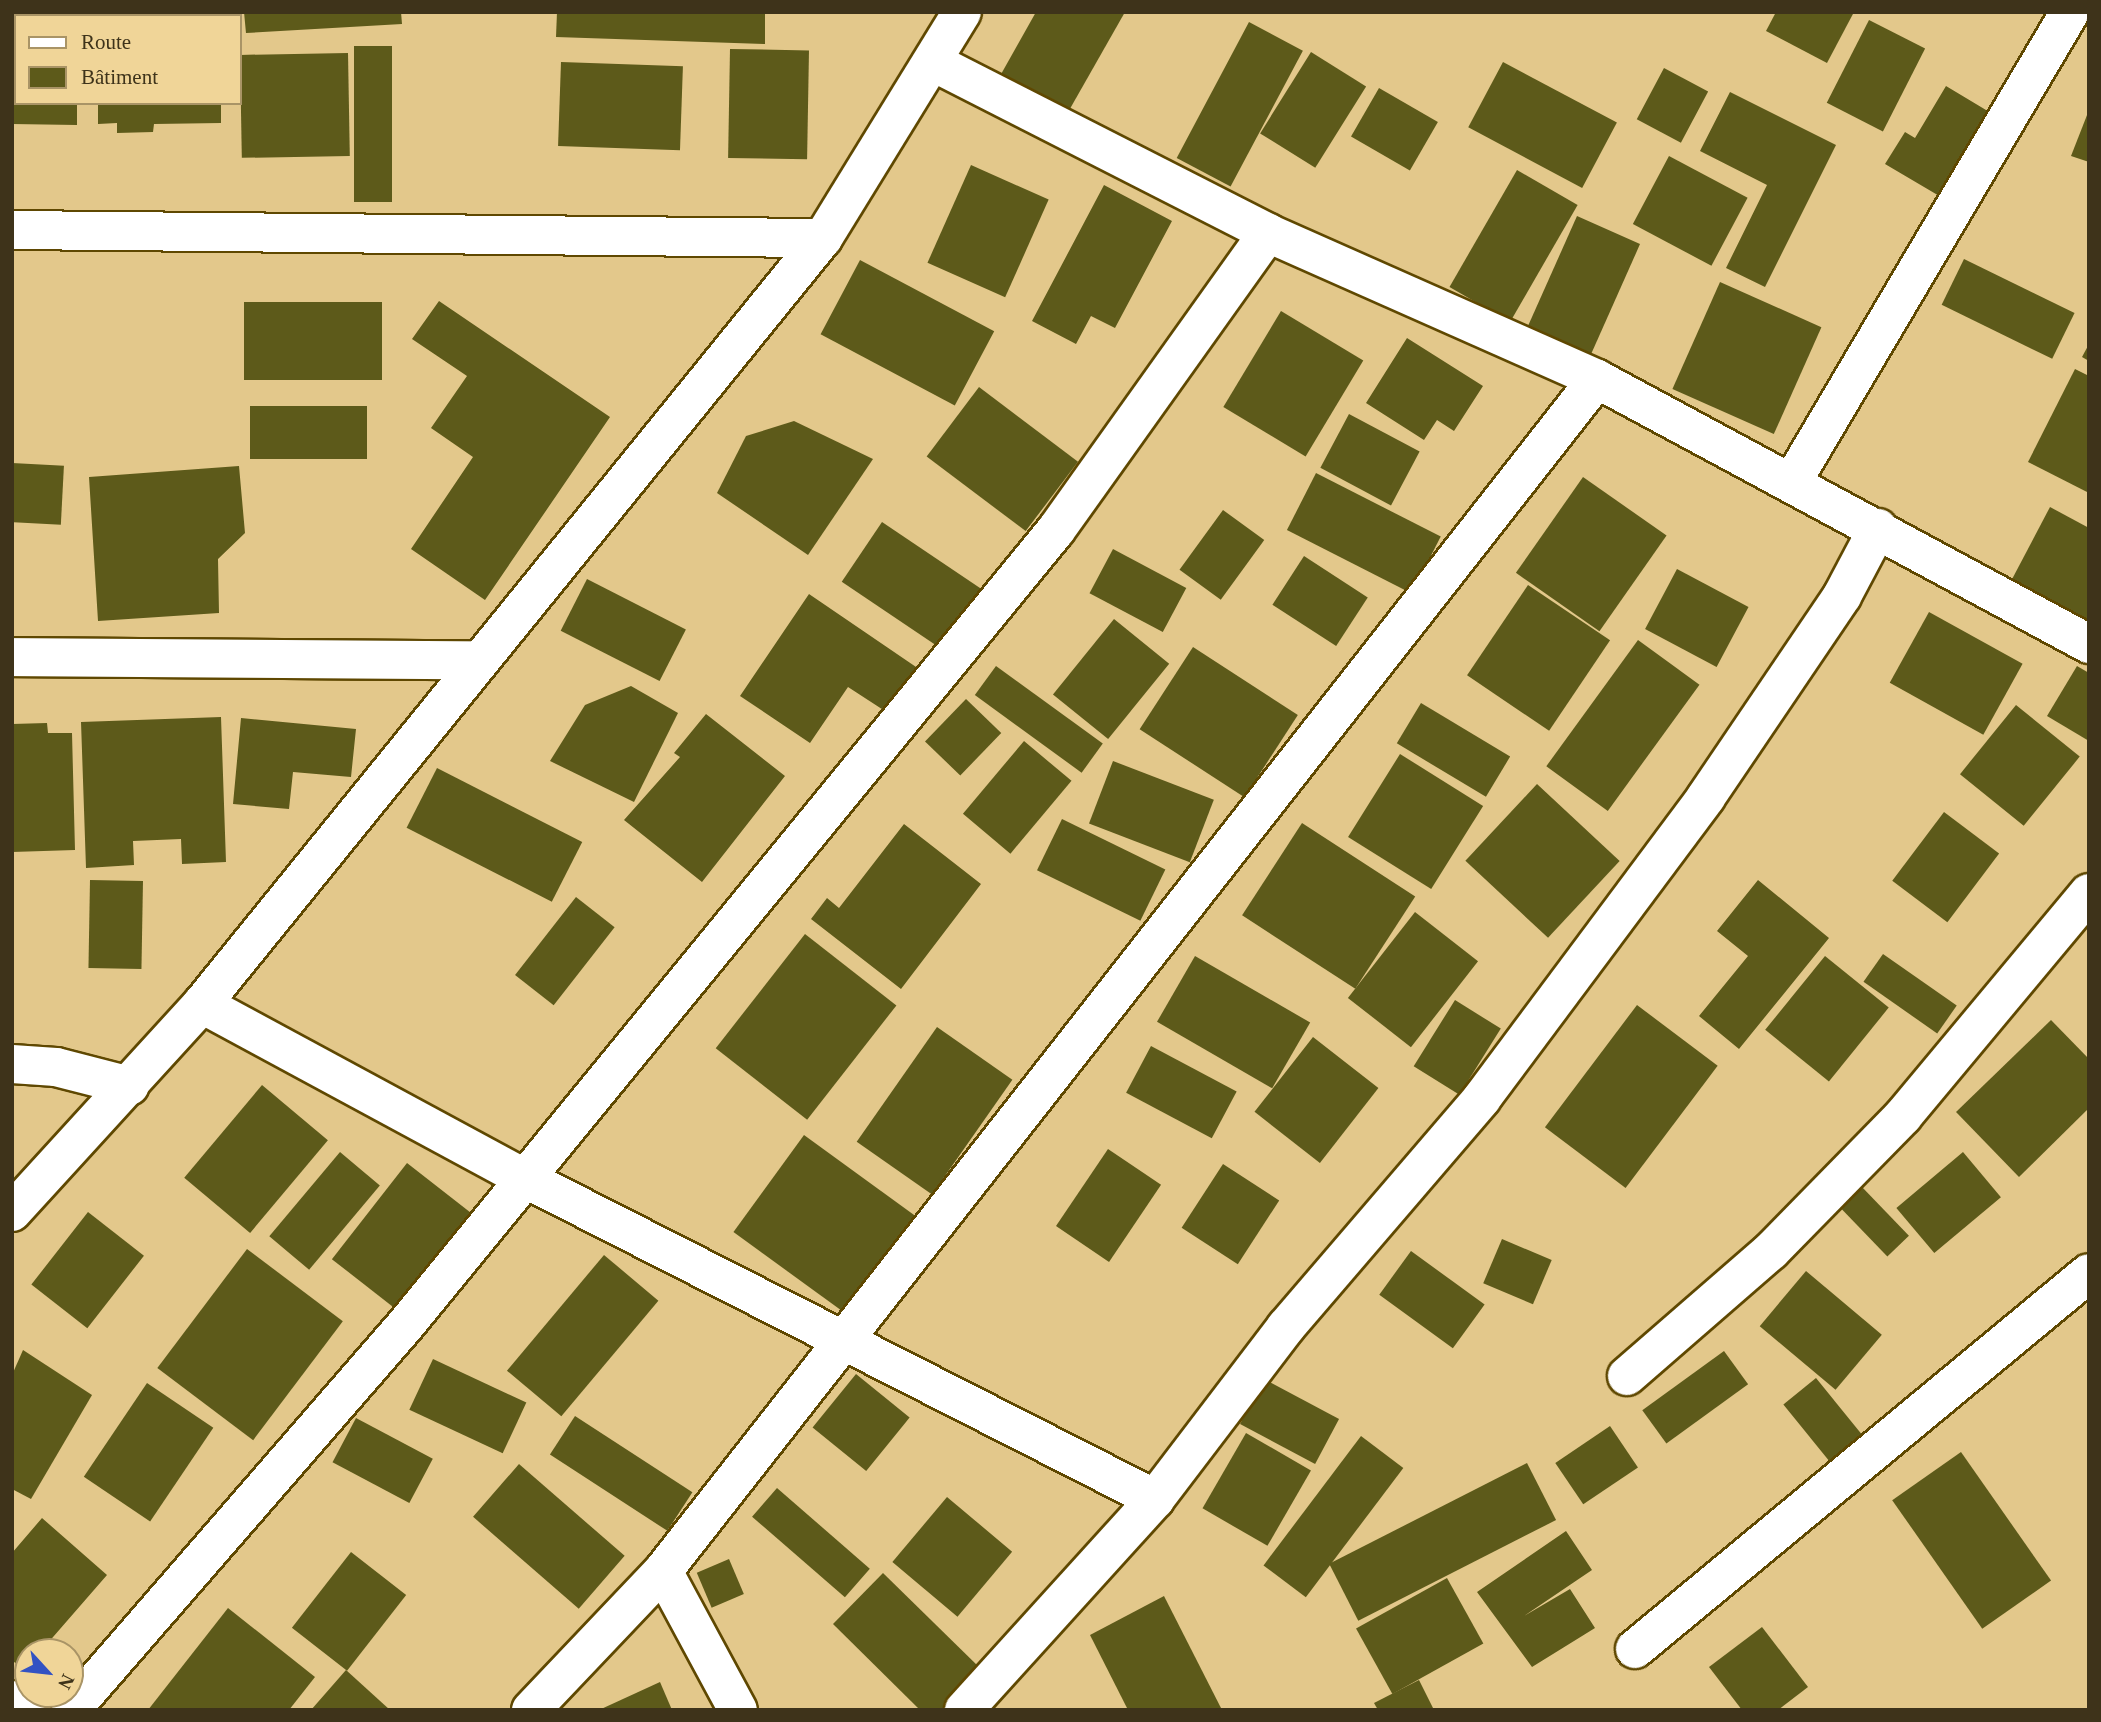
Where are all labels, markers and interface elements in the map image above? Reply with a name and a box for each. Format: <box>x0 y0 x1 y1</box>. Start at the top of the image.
legend <box>14 14 242 105</box>
text: Route <box>81 30 131 54</box>
text: Bâtiment <box>81 65 158 89</box>
north arrow <box>14 1638 84 1708</box>
text: N <box>54 1671 79 1693</box>

